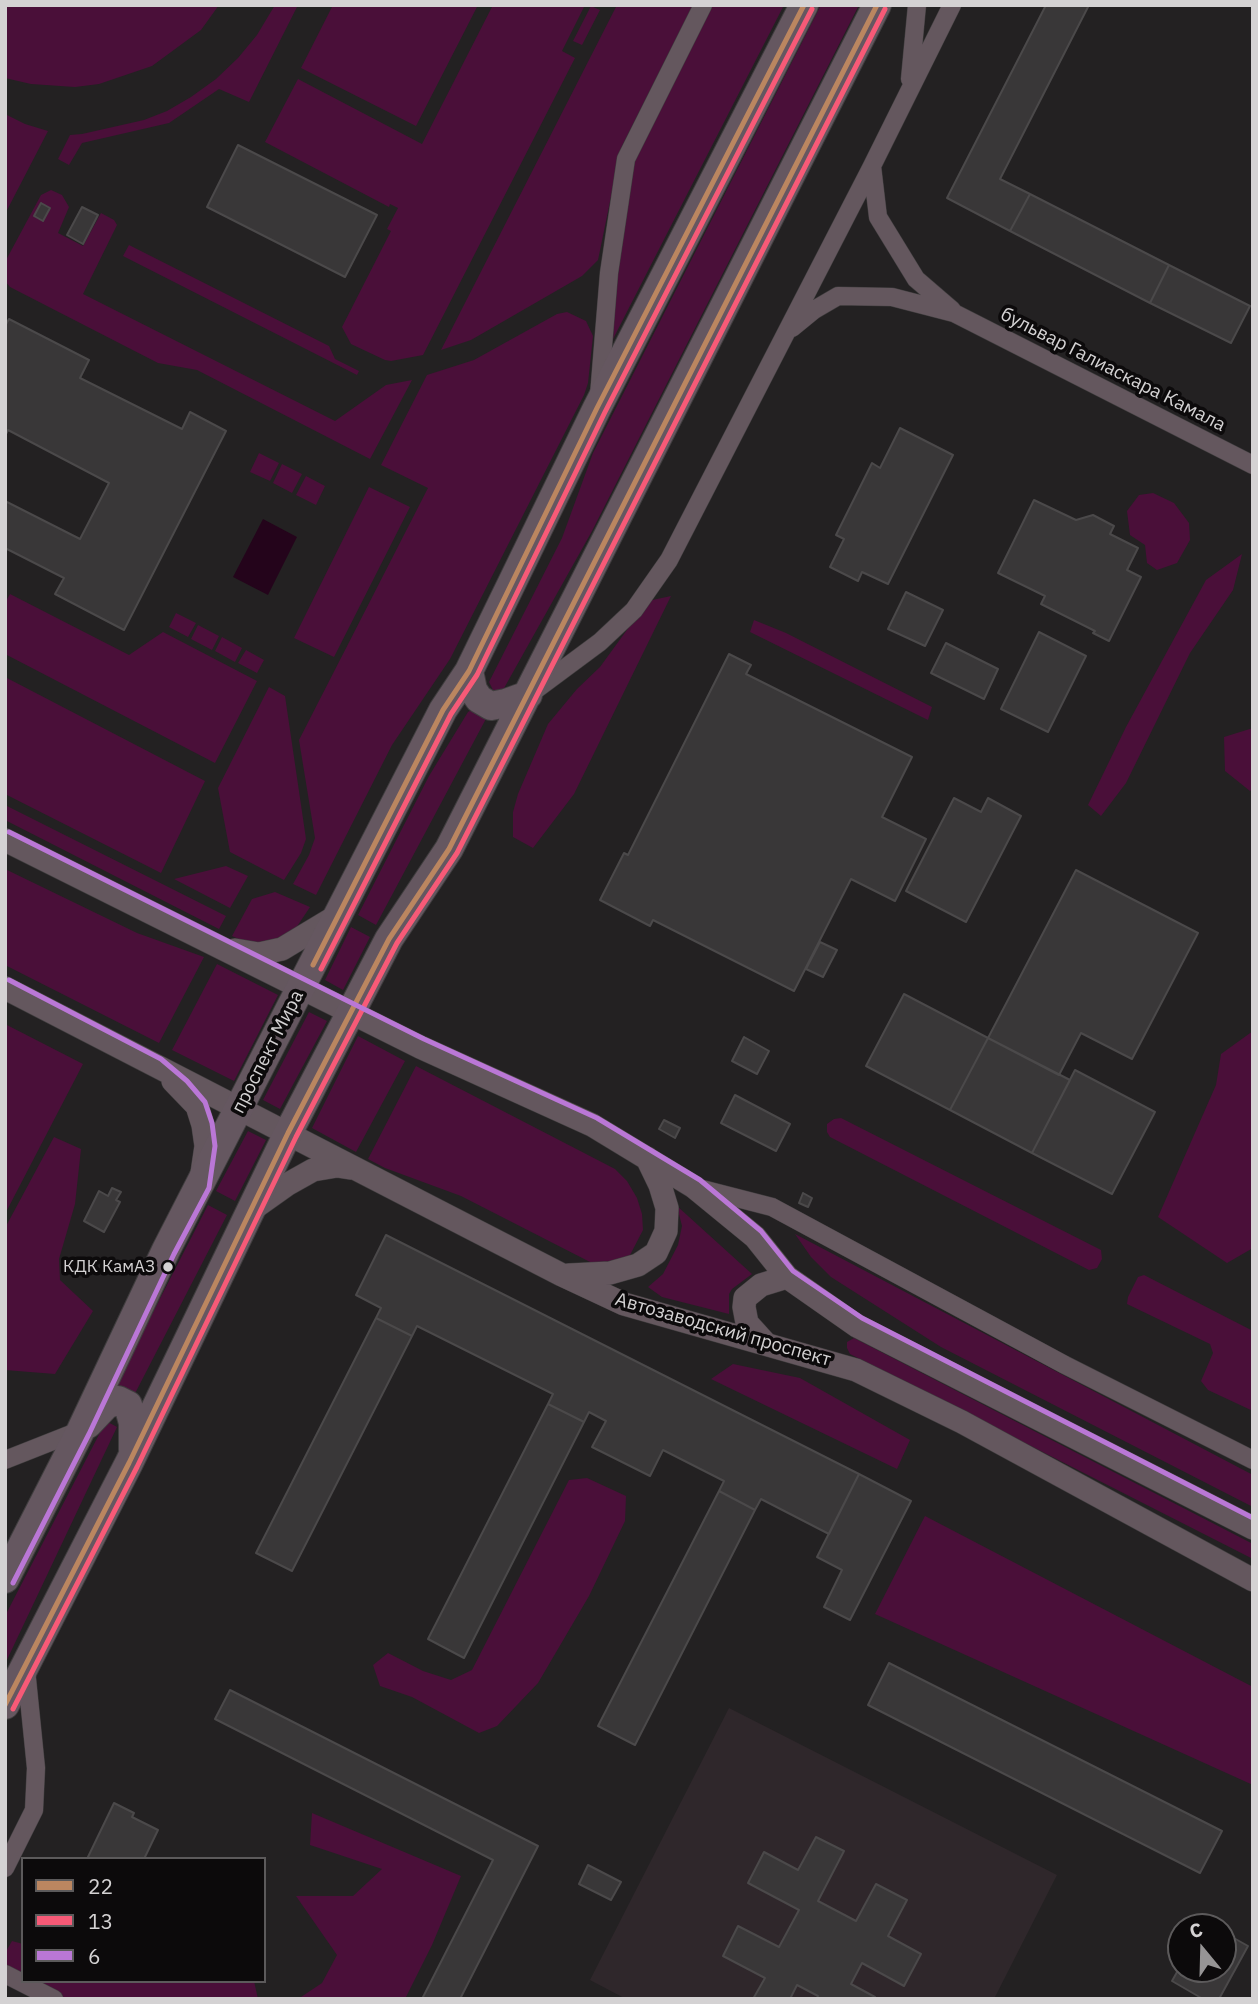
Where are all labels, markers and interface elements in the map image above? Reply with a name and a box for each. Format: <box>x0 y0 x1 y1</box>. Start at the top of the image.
street label: бульвар Галиаскара Камала <box>997 303 1229 437</box>
street label: проспект Мира <box>227 987 309 1117</box>
place label: КДК КамАЗ <box>63 1257 155 1277</box>
marker: КДК КамАЗ <box>161 1260 175 1274</box>
street label: Автозаводский проспект <box>612 1288 834 1372</box>
legend <box>21 1857 266 1983</box>
text: 22 <box>88 1872 113 1900</box>
text: 13 <box>88 1907 113 1935</box>
north arrow <box>1167 1913 1237 1983</box>
text: С <box>1186 1917 1206 1943</box>
text: 6 <box>88 1942 101 1970</box>

